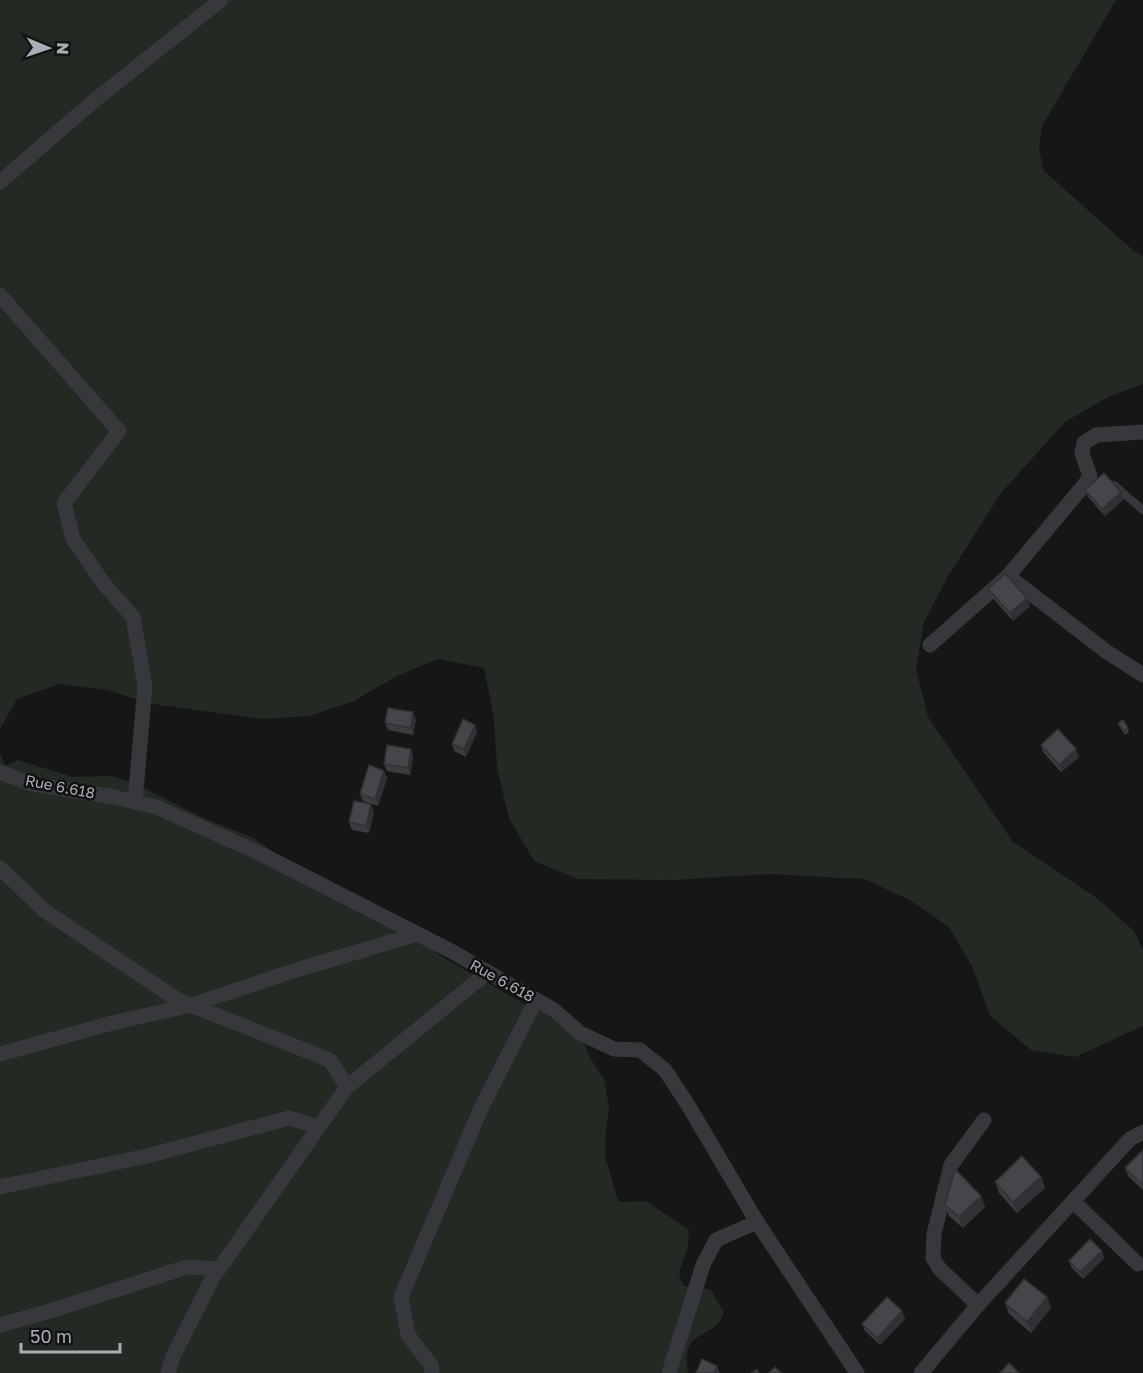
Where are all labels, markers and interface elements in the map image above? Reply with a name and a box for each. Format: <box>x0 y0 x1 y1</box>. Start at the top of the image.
north arrow <box>18 18 78 78</box>
text: N <box>53 42 73 55</box>
street label: Rue 6.618 <box>24 770 97 802</box>
street label: Rue 6.618 <box>467 955 538 1005</box>
scale bar <box>21 1316 120 1354</box>
text: 50 m <box>30 1325 72 1347</box>

